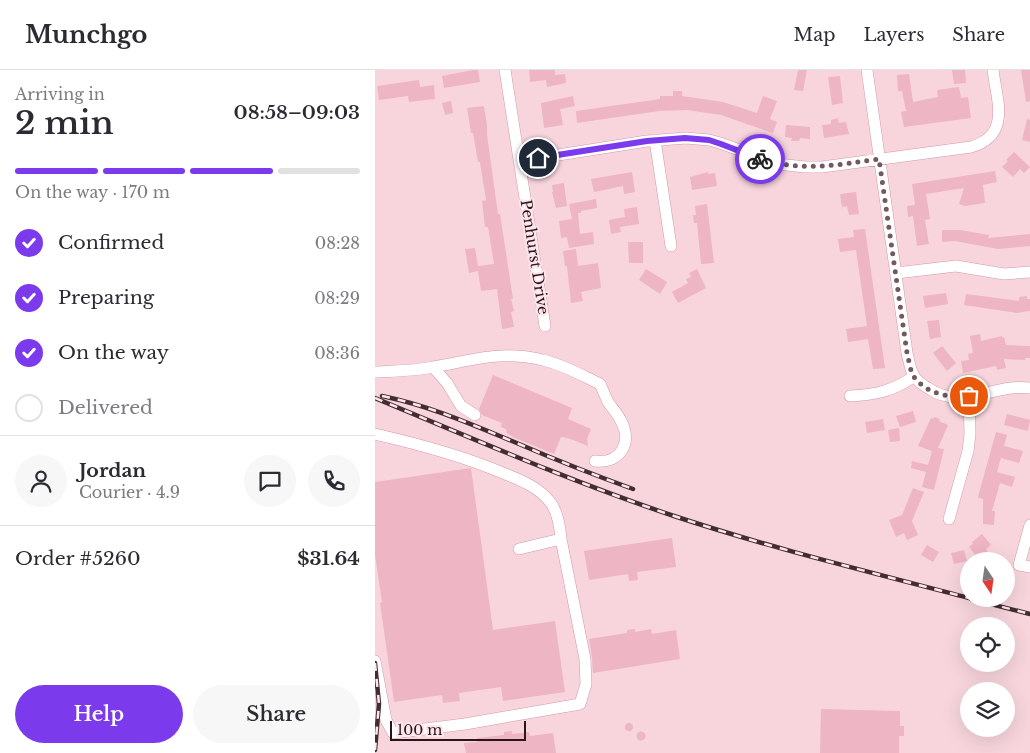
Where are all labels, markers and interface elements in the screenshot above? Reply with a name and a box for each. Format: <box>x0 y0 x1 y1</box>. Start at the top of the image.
text: Munchgo <box>25 20 147 49</box>
text: Map <box>794 24 835 46</box>
text: Layers <box>863 24 924 46</box>
text: Share <box>952 24 1005 46</box>
text: Arriving in <box>15 84 105 104</box>
text: 08:58–09:03 <box>234 101 360 124</box>
text: 2 min <box>15 103 114 143</box>
courier <box>735 134 785 184</box>
pin <box>517 137 559 179</box>
icon: home <box>524 144 552 172</box>
icon: bike <box>746 145 774 173</box>
text: On the way · 170 m <box>15 182 170 202</box>
street label: Penhurst Drive <box>517 198 553 316</box>
icon: check <box>15 229 43 257</box>
text: Confirmed <box>58 231 164 254</box>
text: 08:28 <box>315 233 360 253</box>
icon: check <box>15 284 43 312</box>
text: Preparing <box>58 286 154 309</box>
text: 08:29 <box>314 288 360 308</box>
icon: check <box>15 339 43 367</box>
text: On the way <box>58 341 169 364</box>
text: 08:36 <box>314 343 360 363</box>
pin <box>948 375 990 417</box>
icon: bag <box>955 382 983 410</box>
text: Delivered <box>58 396 153 419</box>
button: person <box>15 455 67 507</box>
button: chat <box>244 455 296 507</box>
button: phone <box>308 455 360 507</box>
text: Jordan <box>79 459 146 482</box>
text: Courier · 4.9 <box>79 482 180 502</box>
text: Order #5260 <box>15 547 141 570</box>
text: $31.64 <box>297 547 360 570</box>
north arrow <box>960 552 1015 608</box>
map controls <box>960 552 1015 737</box>
button: locate <box>960 617 1015 672</box>
button: layers <box>960 682 1015 737</box>
button: Help <box>15 685 183 743</box>
button: Share <box>193 685 360 743</box>
scale bar <box>390 718 526 741</box>
text: 100 m <box>397 721 442 739</box>

